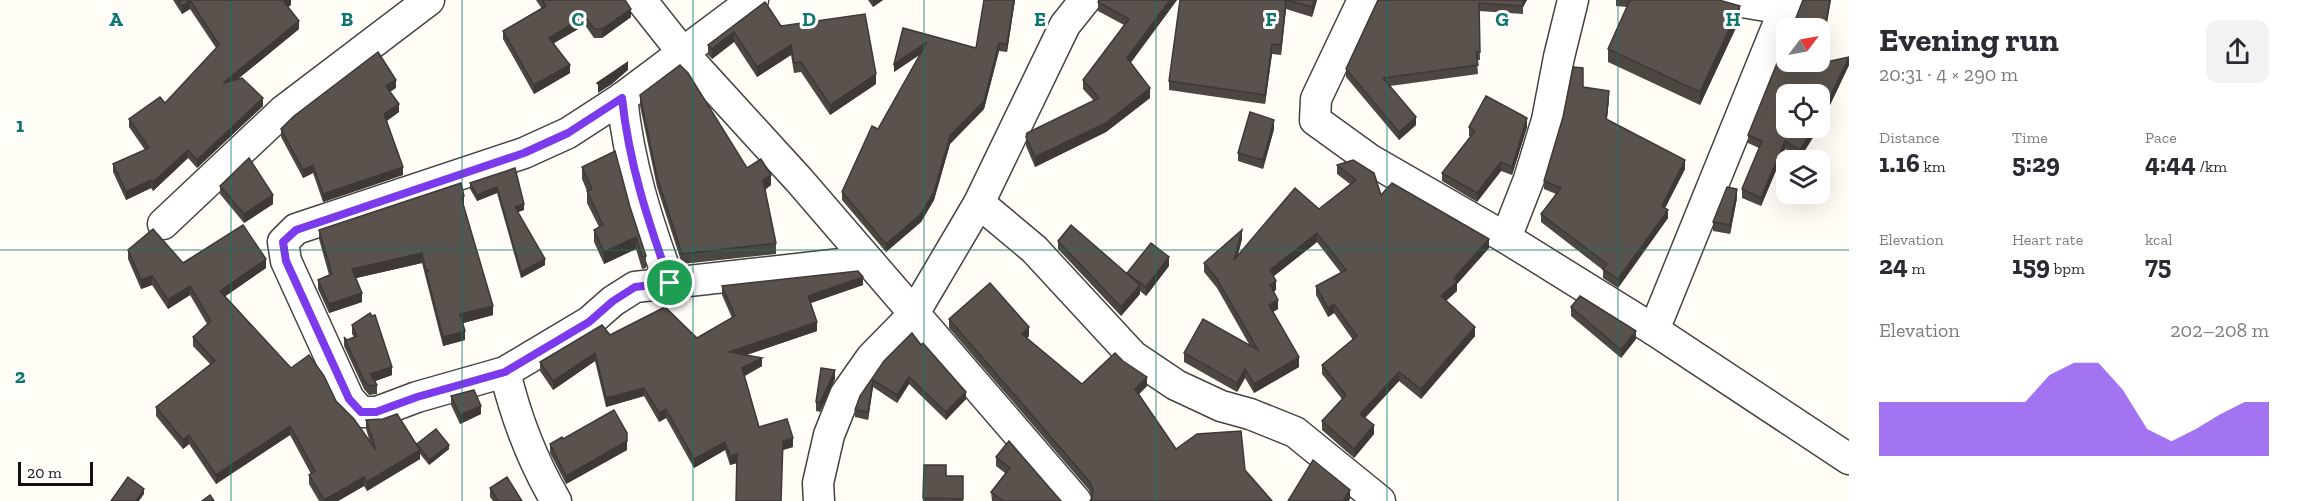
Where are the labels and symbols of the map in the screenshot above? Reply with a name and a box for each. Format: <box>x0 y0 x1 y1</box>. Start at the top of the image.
text: A <box>109 7 123 31</box>
text: B <box>341 7 353 31</box>
text: C <box>572 7 585 31</box>
text: D <box>802 7 816 31</box>
text: E <box>1034 7 1046 31</box>
text: F <box>1265 7 1277 31</box>
text: G <box>1495 7 1509 31</box>
text: H <box>1725 7 1741 31</box>
north arrow <box>1776 18 1830 72</box>
text: 1 <box>16 113 24 137</box>
pin <box>644 257 695 308</box>
text: 2 <box>15 364 26 388</box>
scale bar <box>18 459 93 486</box>

